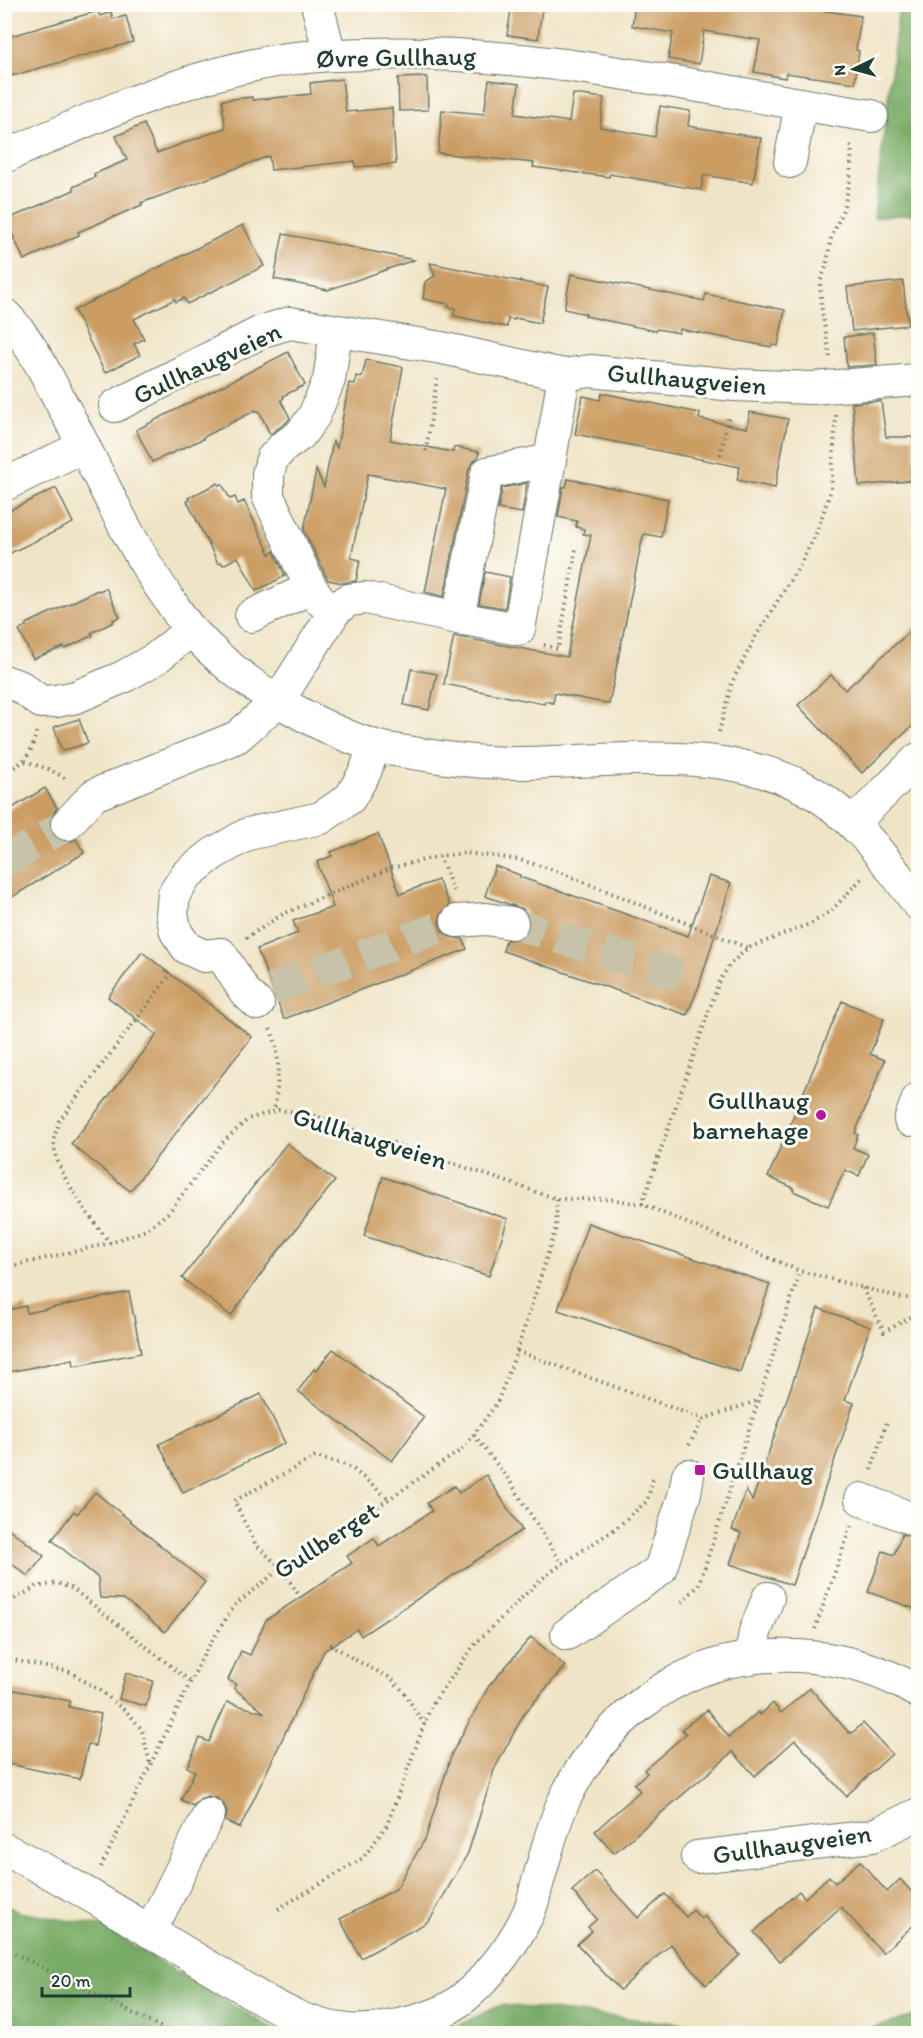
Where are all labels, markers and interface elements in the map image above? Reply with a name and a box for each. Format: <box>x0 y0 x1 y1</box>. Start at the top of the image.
north arrow <box>824 39 884 99</box>
street label: Øvre Gullhaug <box>316 40 477 74</box>
text: N <box>830 64 849 76</box>
street label: Gullhaugveien <box>128 315 286 411</box>
street label: Gullhaugveien <box>606 356 768 402</box>
place label: Gullhaug barnehage <box>692 1084 810 1146</box>
street label: Gullhaugveien <box>289 1099 451 1177</box>
marker: Gullhaug barnehage <box>814 1108 828 1122</box>
place label: Gullhaug <box>712 1454 814 1486</box>
marker: Gullhaug <box>693 1463 707 1477</box>
street label: Gullberget <box>267 1494 385 1586</box>
street label: Gullhaugveien <box>711 1817 874 1871</box>
scale bar <box>42 1960 130 1998</box>
text: 20 m <box>51 1970 91 1992</box>

